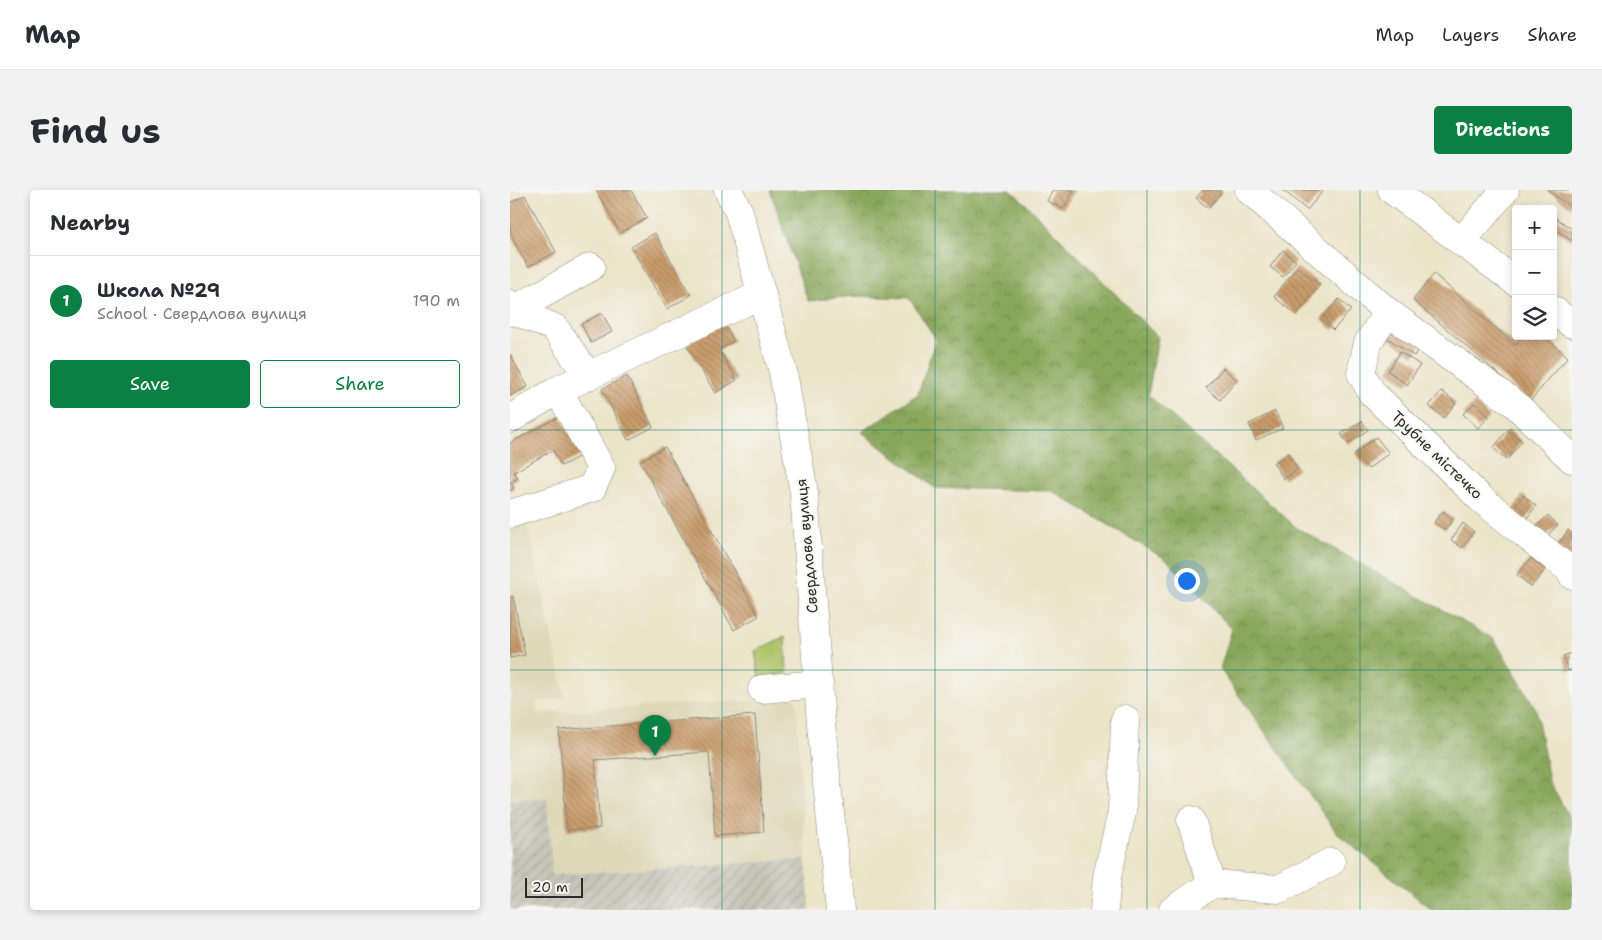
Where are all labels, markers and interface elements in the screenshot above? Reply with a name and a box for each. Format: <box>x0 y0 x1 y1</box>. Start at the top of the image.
text: Map <box>25 19 81 51</box>
text: Map <box>1376 23 1414 47</box>
text: Layers <box>1442 23 1499 47</box>
text: Share <box>1527 23 1577 47</box>
button: Directions <box>1434 106 1572 154</box>
text: Find us <box>30 107 161 154</box>
map controls <box>1512 205 1557 340</box>
button: + <box>1512 205 1557 250</box>
text: Nearby <box>50 209 130 237</box>
button: − <box>1512 250 1557 295</box>
text: Школа №29 <box>97 278 220 303</box>
text: 1 <box>62 290 70 311</box>
text: 190 m <box>413 290 460 311</box>
button: layers <box>1512 295 1557 340</box>
text: School · Свердлова вулиця <box>97 303 307 324</box>
button: Save <box>50 360 250 408</box>
button: Share <box>260 360 460 408</box>
street label: Трубне містечко <box>1387 406 1487 504</box>
street label: Свердлова вулиця <box>791 478 823 614</box>
your location <box>1174 568 1200 594</box>
pin: 1 <box>639 715 671 756</box>
scale bar <box>525 875 582 898</box>
text: 20 m <box>532 878 568 896</box>

